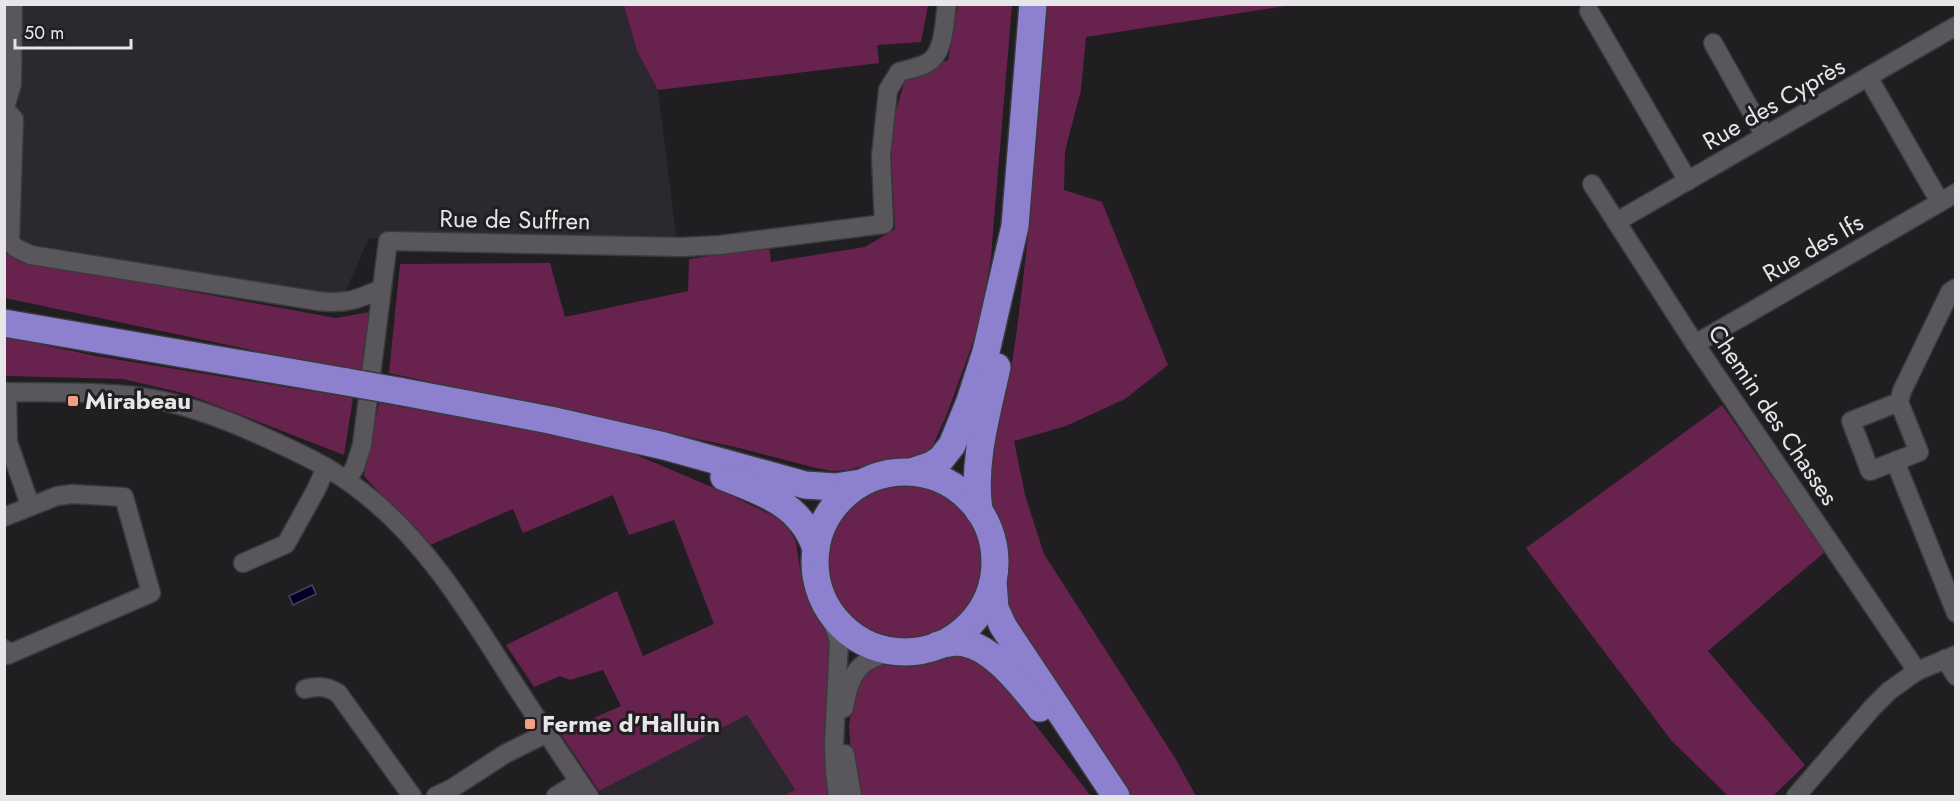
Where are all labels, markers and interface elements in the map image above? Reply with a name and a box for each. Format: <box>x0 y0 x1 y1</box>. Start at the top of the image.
scale bar <box>15 12 130 50</box>
text: 50 m <box>24 20 64 46</box>
street label: Rue des Cyprès <box>1696 49 1851 158</box>
street label: Rue de Suffren <box>439 201 591 238</box>
street label: Rue des Ifs <box>1756 205 1870 290</box>
street label: Chemin des Chasses <box>1700 317 1847 512</box>
place label: Mirabeau <box>85 383 191 418</box>
marker: Mirabeau <box>66 394 80 408</box>
place label: Ferme d'Halluin <box>542 706 720 741</box>
marker: Ferme d'Halluin <box>523 717 537 731</box>

